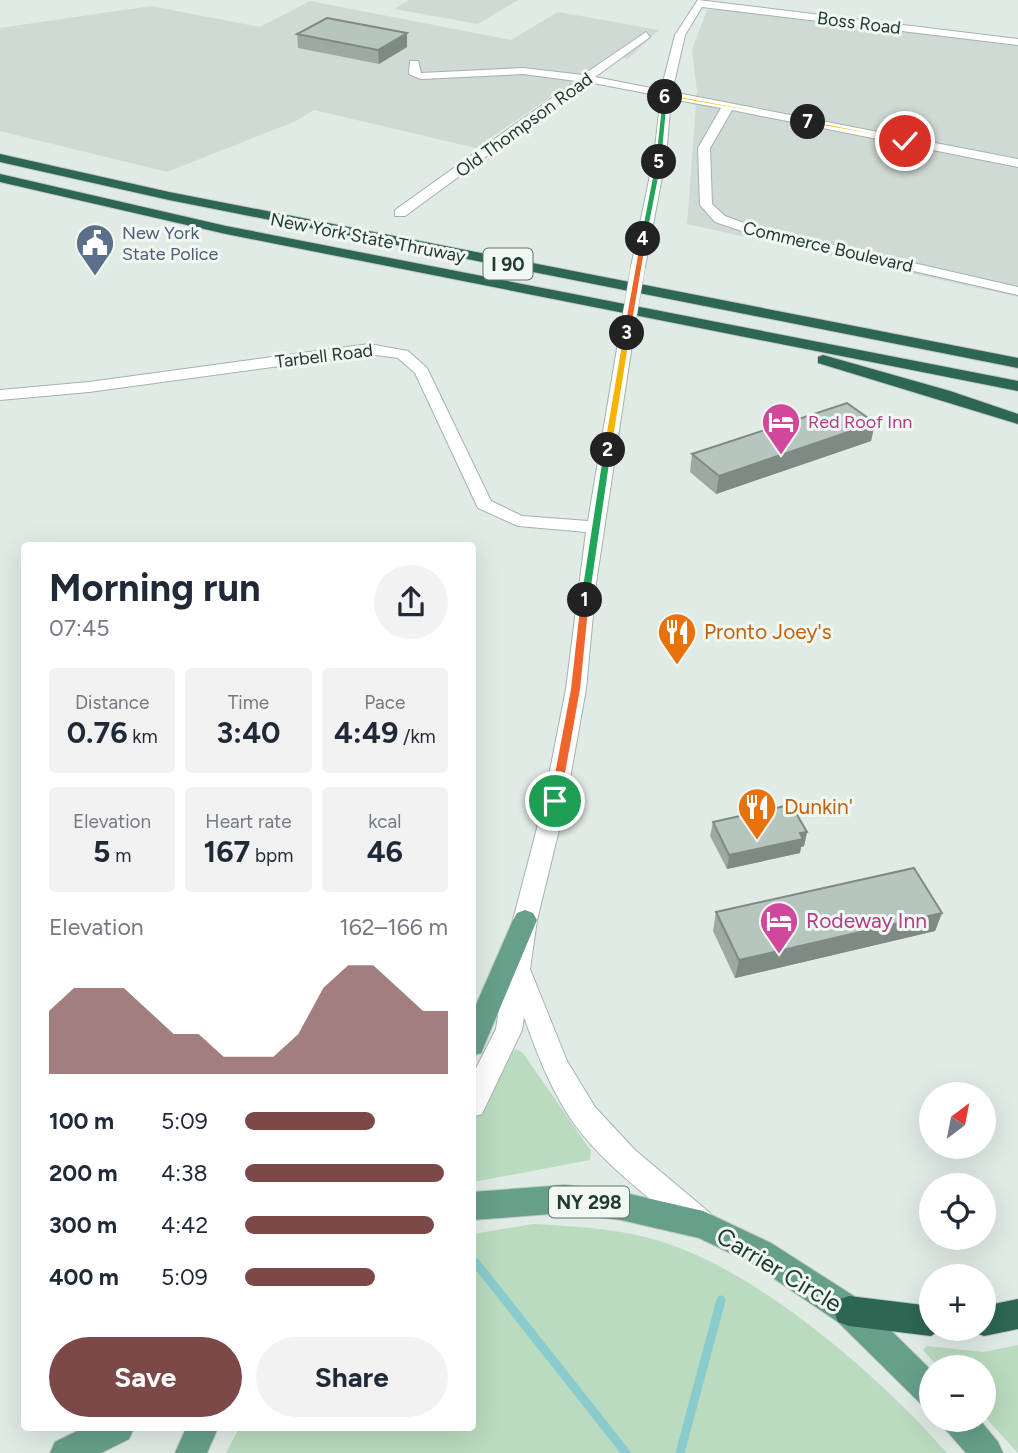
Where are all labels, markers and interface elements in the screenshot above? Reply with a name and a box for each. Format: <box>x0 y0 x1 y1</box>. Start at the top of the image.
street label: Boss Road <box>816 7 902 39</box>
street label: Old Thompson Road <box>451 68 597 182</box>
pin: 6 <box>648 80 682 114</box>
text: 6 <box>659 85 670 108</box>
pin: 7 <box>790 104 826 140</box>
text: 7 <box>802 110 813 133</box>
pin <box>875 111 935 171</box>
icon: check <box>886 122 924 160</box>
pin: 5 <box>642 144 676 180</box>
text: 5 <box>653 150 664 173</box>
street label: New York State Thruway <box>269 208 468 268</box>
street label: Commerce Boulevard <box>741 217 915 277</box>
public building icon: New York State Police <box>74 222 116 277</box>
place label: New York State Police <box>122 222 219 265</box>
pin: 4 <box>626 222 660 256</box>
text: 4 <box>636 227 649 250</box>
road number: I 90 <box>484 248 532 280</box>
pin: 3 <box>610 316 644 350</box>
text: 3 <box>621 321 632 344</box>
street label: Tarbell Road <box>274 339 374 373</box>
hotel icon: Red Roof Inn <box>760 401 802 456</box>
place label: Red Roof Inn <box>808 411 912 433</box>
pin: 2 <box>590 433 626 468</box>
text: 2 <box>602 438 613 461</box>
text: Morning run <box>49 565 261 611</box>
button: share <box>374 565 448 639</box>
pin: 1 <box>568 582 602 618</box>
text: 1 <box>580 588 589 611</box>
restaurant icon: Pronto Joey's <box>656 611 698 666</box>
text: 07:45 <box>49 614 109 642</box>
place label: Pronto Joey's <box>704 619 832 644</box>
text: Distance <box>75 691 149 714</box>
text: Time <box>228 691 269 714</box>
text: Pace <box>364 691 405 714</box>
text: 0.76 <box>67 714 128 751</box>
text: 3:40 <box>216 714 281 751</box>
text: 4:49 <box>334 714 398 751</box>
text: km <box>128 725 158 748</box>
text: /km <box>398 725 436 748</box>
pin <box>525 771 585 831</box>
icon: arrive <box>536 782 574 820</box>
restaurant icon: Dunkin' <box>736 786 778 841</box>
place label: Dunkin' <box>784 794 853 819</box>
text: Elevation <box>73 810 151 833</box>
text: Heart rate <box>205 810 292 833</box>
text: kcal <box>368 810 401 833</box>
text: 5 <box>93 833 110 870</box>
text: 167 <box>204 833 250 870</box>
text: 46 <box>367 833 403 870</box>
text: m <box>110 844 131 867</box>
text: bpm <box>250 844 293 867</box>
hotel icon: Rodeway Inn <box>758 900 800 955</box>
place label: Rodeway Inn <box>806 908 927 933</box>
text: Elevation <box>49 913 144 941</box>
text: 162–166 m <box>339 913 448 941</box>
north arrow <box>919 1082 996 1158</box>
map controls <box>919 1082 996 1432</box>
text: 100 m <box>49 1107 114 1135</box>
text: 5:09 <box>161 1107 208 1135</box>
text: 200 m <box>49 1159 118 1187</box>
text: 4:38 <box>161 1159 208 1187</box>
button: locate <box>919 1173 996 1250</box>
road number: NY 298 <box>549 1186 629 1218</box>
text: 300 m <box>49 1211 117 1239</box>
text: 4:42 <box>161 1211 208 1239</box>
street label: Carrier Circle <box>711 1221 847 1318</box>
text: 400 m <box>49 1263 119 1291</box>
text: 5:09 <box>161 1263 208 1291</box>
button: + <box>919 1264 996 1341</box>
button: Save <box>49 1337 242 1417</box>
button: Share <box>256 1337 448 1417</box>
button: − <box>919 1355 996 1432</box>

